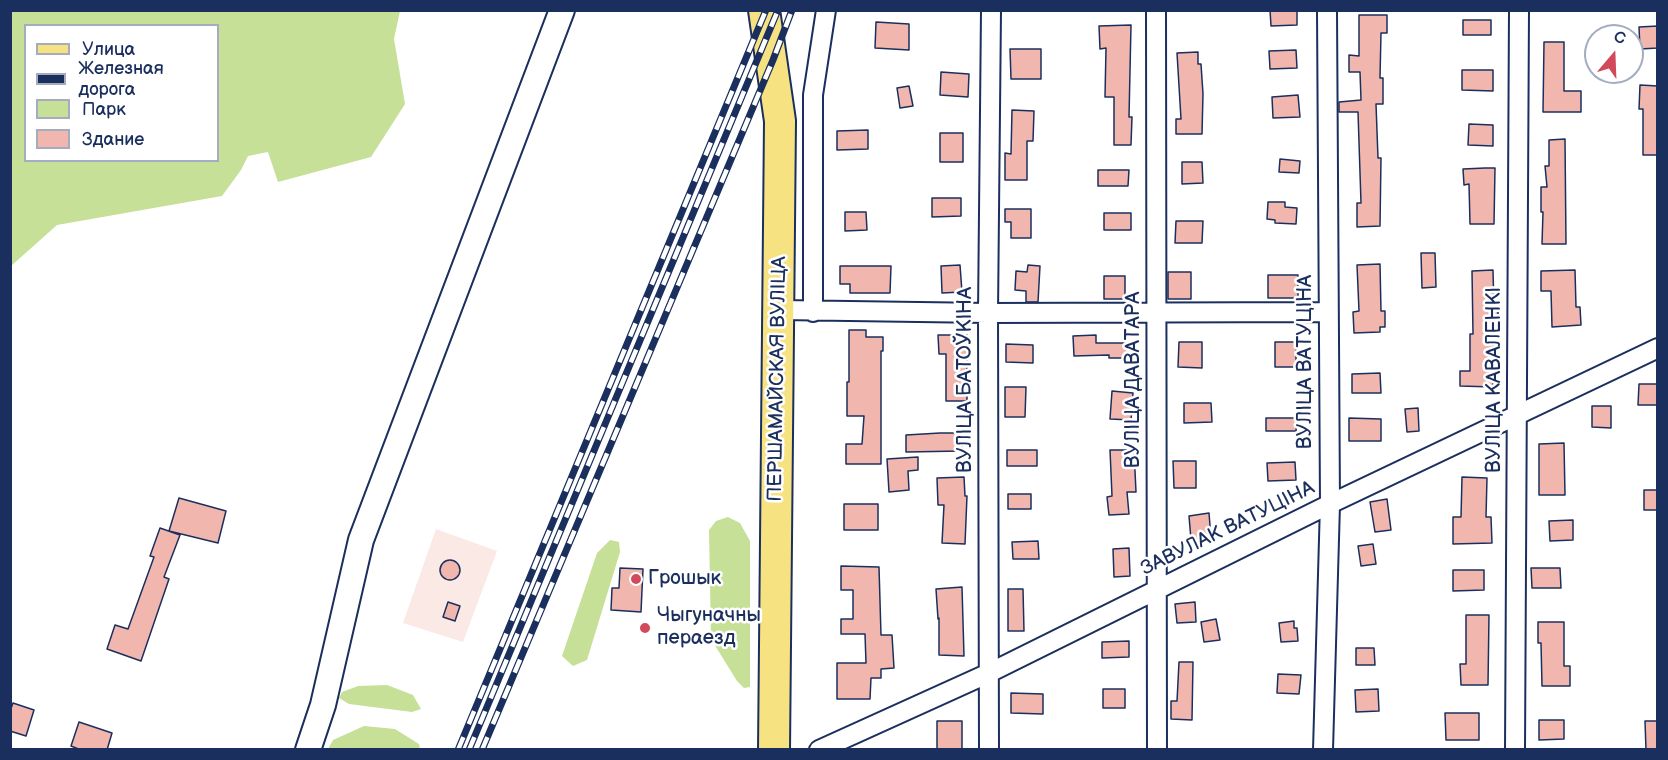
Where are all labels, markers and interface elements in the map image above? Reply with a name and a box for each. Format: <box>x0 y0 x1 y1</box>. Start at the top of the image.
legend <box>24 24 219 162</box>
north arrow <box>1584 24 1644 84</box>
text: С <box>1611 28 1628 49</box>
text: Улица <box>82 39 135 60</box>
text: Железная дорога <box>78 58 164 100</box>
text: Парк <box>82 99 126 120</box>
text: Здание <box>82 129 144 150</box>
street label: ПЕРШАМАЙСКАЯ ВУЛІЦА <box>764 256 792 502</box>
street label: ВУЛІЦА ВАТУЦІНА <box>1294 275 1318 449</box>
street label: ВУЛІЦА БАТОЎКІНА <box>954 287 978 473</box>
street label: ВУЛІЦА КАВАЛЕНКІ <box>1483 287 1507 473</box>
street label: ВУЛІЦА ДАВАТАРА <box>1122 292 1146 468</box>
street label: ЗАВУЛАК ВАТУЦІНА <box>1137 477 1319 581</box>
place label: Грошык <box>648 567 721 591</box>
marker: Грошык <box>629 572 643 586</box>
place label: Чыгуначны пераезд <box>657 604 761 651</box>
marker: Чыгуначны пераезд <box>638 621 652 635</box>

